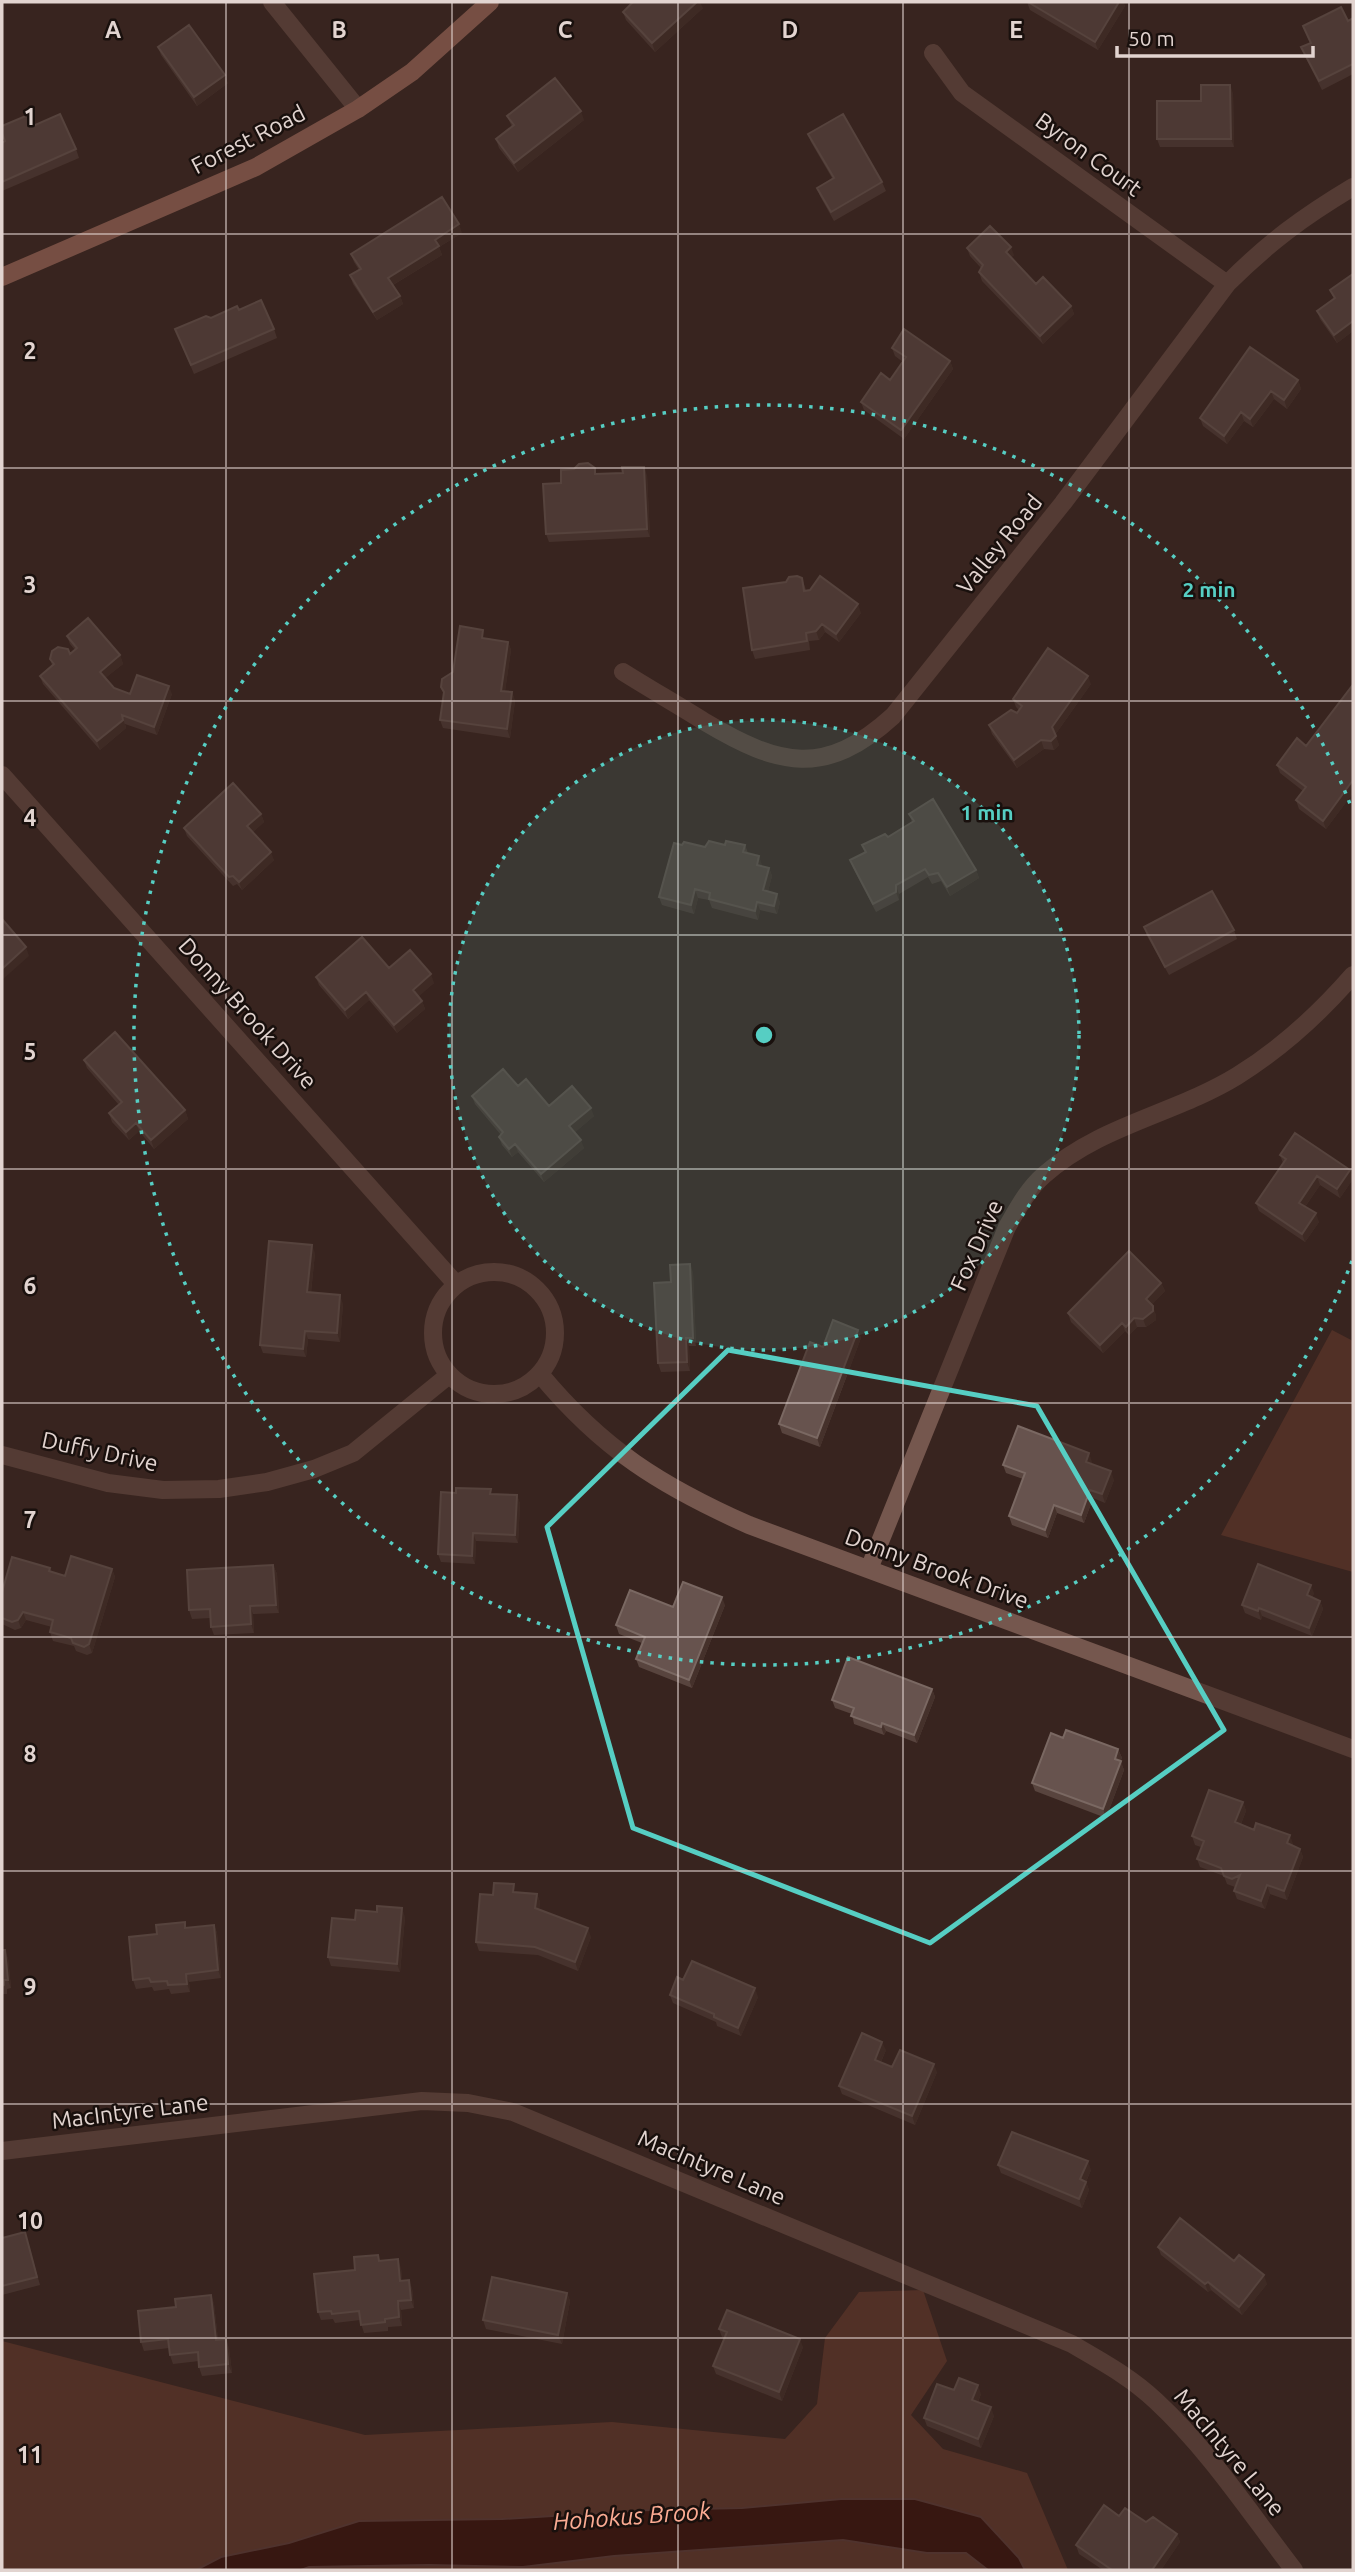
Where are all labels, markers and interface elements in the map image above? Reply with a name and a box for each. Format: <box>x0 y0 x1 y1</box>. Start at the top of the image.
scale bar <box>1117 14 1313 58</box>
text: A <box>105 17 121 42</box>
text: B <box>331 17 347 42</box>
text: C <box>558 17 573 42</box>
text: D <box>782 17 798 42</box>
text: E <box>1009 17 1023 42</box>
text: 50 m <box>1128 26 1175 50</box>
street label: Forest Road <box>187 100 309 178</box>
text: 1 <box>24 104 36 129</box>
street label: Byron Court <box>1031 107 1147 201</box>
text: 2 <box>24 338 36 363</box>
street label: Valley Road <box>951 489 1047 599</box>
text: 3 <box>24 572 36 597</box>
text: 2 min <box>1182 577 1236 601</box>
text: 1 min <box>960 800 1014 824</box>
text: 4 <box>24 805 37 830</box>
street label: Donny Brook Drive <box>174 933 322 1093</box>
centre of rings <box>752 1023 776 1047</box>
text: 5 <box>24 1039 36 1064</box>
street label: Fox Drive <box>945 1196 1007 1294</box>
text: 6 <box>24 1273 37 1298</box>
street label: Duffy Drive <box>40 1426 160 1476</box>
text: 7 <box>24 1507 36 1532</box>
street label: Donny Brook Drive <box>842 1523 1032 1613</box>
text: 8 <box>24 1741 36 1766</box>
text: 9 <box>24 1974 36 1999</box>
street label: MacIntyre Lane <box>50 2089 210 2133</box>
street label: MacIntyre Lane <box>635 2125 789 2209</box>
text: 10 <box>17 2208 43 2233</box>
street label: MacIntyre Lane <box>1170 2384 1290 2520</box>
text: 11 <box>17 2442 43 2467</box>
water label: Hohokus Brook <box>552 2497 713 2535</box>

